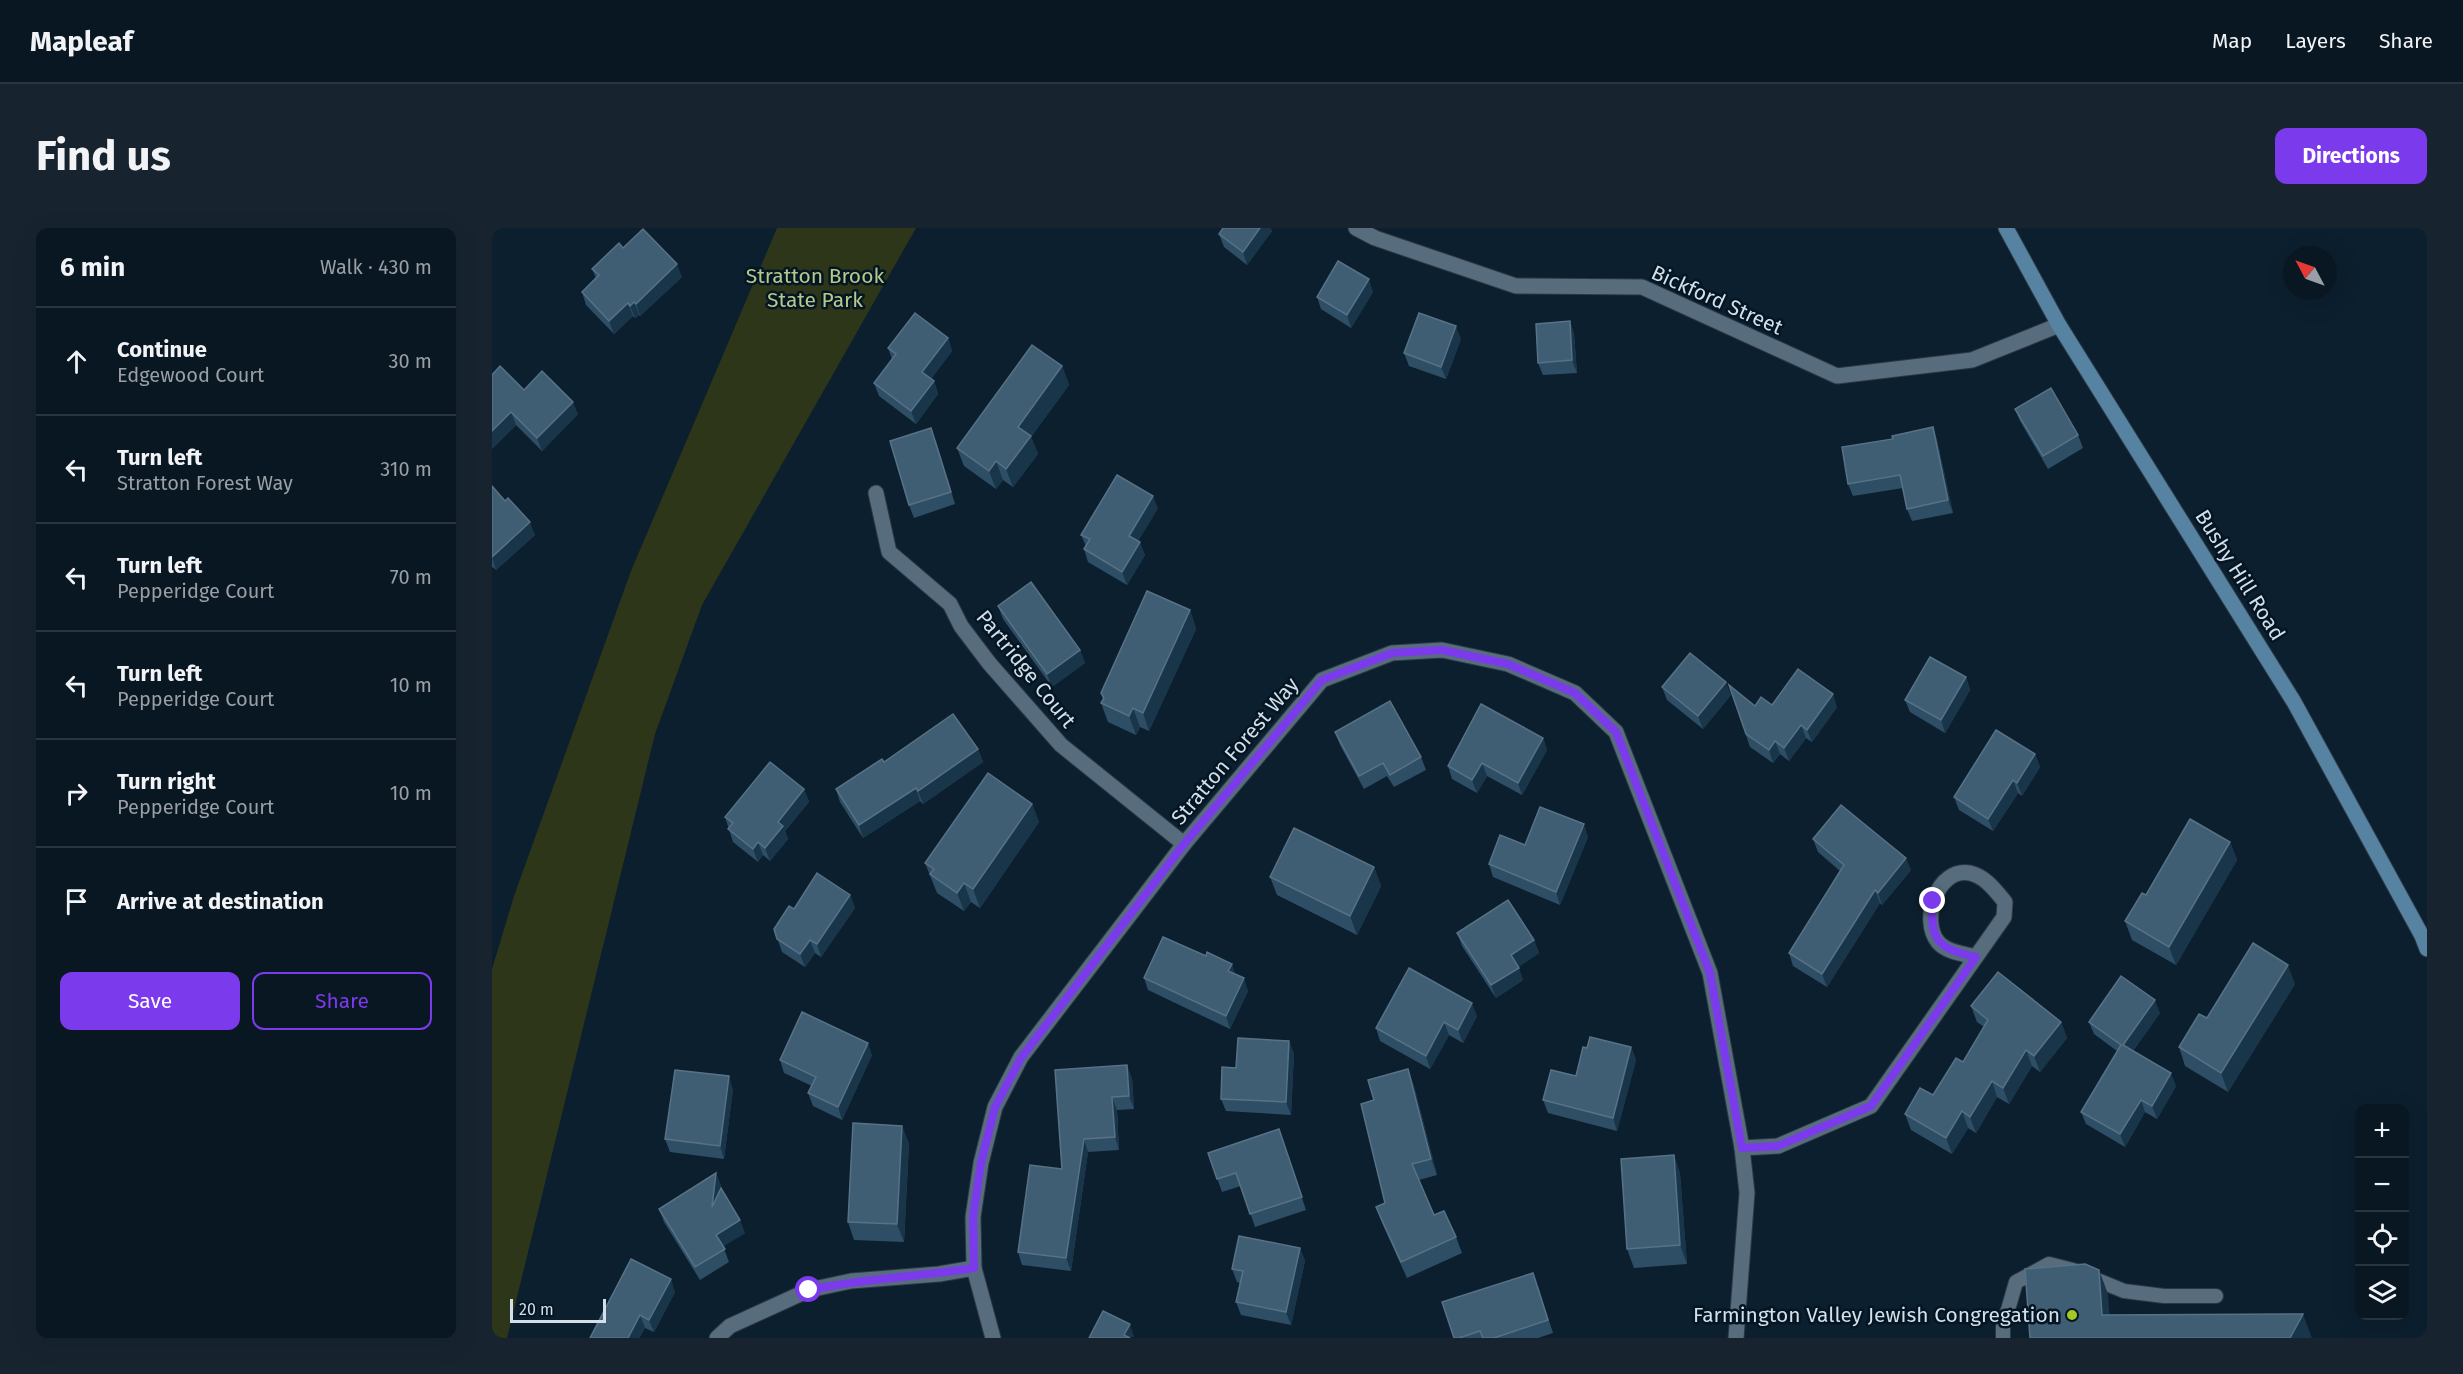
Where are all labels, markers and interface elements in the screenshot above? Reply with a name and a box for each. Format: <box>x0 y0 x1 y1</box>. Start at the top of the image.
text: Mapleaf <box>30 25 133 58</box>
text: Map <box>2212 28 2252 54</box>
text: Layers <box>2285 28 2346 54</box>
text: Share <box>2379 28 2433 54</box>
button: Directions <box>2275 128 2427 184</box>
text: Find us <box>36 131 171 181</box>
north arrow <box>2283 246 2337 300</box>
text: 6 min <box>60 252 125 283</box>
text: Walk · 430 m <box>320 255 432 279</box>
street label: Bickford Street <box>1647 259 1787 341</box>
park label: Stratton Brook State Park <box>746 263 884 313</box>
text: Continue <box>117 336 207 363</box>
icon: ahead <box>60 345 93 378</box>
text: 30 m <box>388 349 432 373</box>
text: Edgewood Court <box>117 363 264 387</box>
text: Turn left <box>117 444 202 471</box>
icon: left <box>60 453 93 486</box>
text: 310 m <box>380 457 432 481</box>
text: Stratton Forest Way <box>117 471 293 495</box>
street label: Bushy Hill Road <box>2189 505 2291 645</box>
text: Turn left <box>117 552 202 579</box>
icon: left <box>60 561 93 594</box>
text: 70 m <box>390 565 432 589</box>
text: Pepperidge Court <box>117 579 274 603</box>
street label: Partridge Court <box>971 605 1082 733</box>
text: Turn left <box>117 660 202 687</box>
icon: left <box>60 669 93 702</box>
street label: Stratton Forest Way <box>1166 671 1305 830</box>
text: 10 m <box>390 673 432 697</box>
text: Pepperidge Court <box>117 687 274 711</box>
text: Turn right <box>117 768 216 795</box>
icon: right <box>60 777 93 810</box>
text: 10 m <box>390 781 432 805</box>
text: Pepperidge Court <box>117 795 274 819</box>
icon: arrive <box>60 885 93 918</box>
route end <box>1919 887 1945 913</box>
text: Arrive at destination <box>117 888 324 915</box>
button: Save <box>60 972 240 1030</box>
button: Share <box>252 972 432 1030</box>
map controls <box>2355 1104 2409 1320</box>
button: + <box>2355 1104 2409 1158</box>
button: − <box>2355 1158 2409 1212</box>
button: locate <box>2355 1212 2409 1266</box>
button: layers <box>2355 1266 2409 1320</box>
route start <box>795 1276 821 1302</box>
scale bar <box>510 1296 606 1324</box>
text: 20 m <box>519 1300 554 1319</box>
place label: Farmington Valley Jewish Congregation <box>1693 1302 2060 1328</box>
marker: Farmington Valley Jewish Congregation <box>2065 1308 2079 1322</box>

